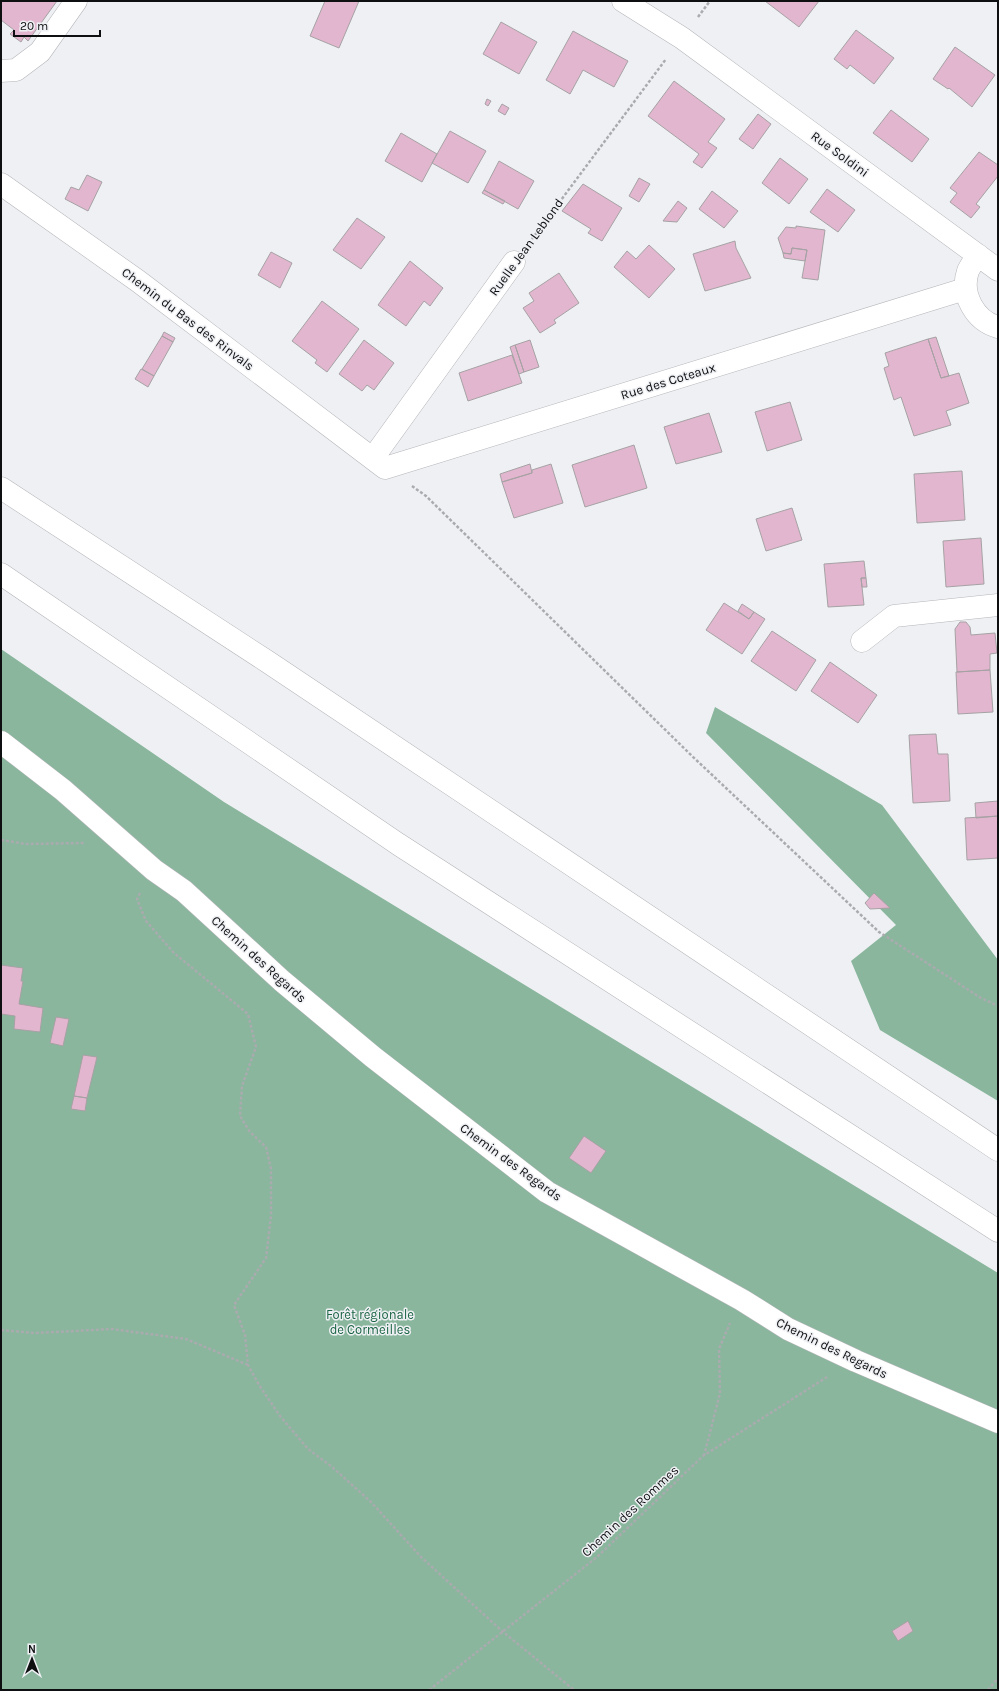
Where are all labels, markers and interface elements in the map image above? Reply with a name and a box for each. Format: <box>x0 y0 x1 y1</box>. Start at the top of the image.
scale bar <box>14 12 100 38</box>
text: 20 m <box>20 19 48 33</box>
street label: Rue Soldini <box>808 128 872 180</box>
street label: Ruelle Jean Leblond <box>486 196 566 298</box>
street label: Chemin du Bas des Rinvals <box>119 264 257 374</box>
street label: Rue des Coteaux <box>619 359 717 403</box>
street label: Chemin des Regards <box>209 913 310 1006</box>
street label: Chemin des Regards <box>457 1120 565 1204</box>
park label: Forêt régionale de Cormeilles <box>326 1307 414 1337</box>
street label: Chemin des Regards <box>774 1314 890 1382</box>
street label: Chemin des Rommes <box>579 1462 682 1560</box>
north arrow <box>12 1639 52 1679</box>
text: N <box>28 1643 36 1656</box>

